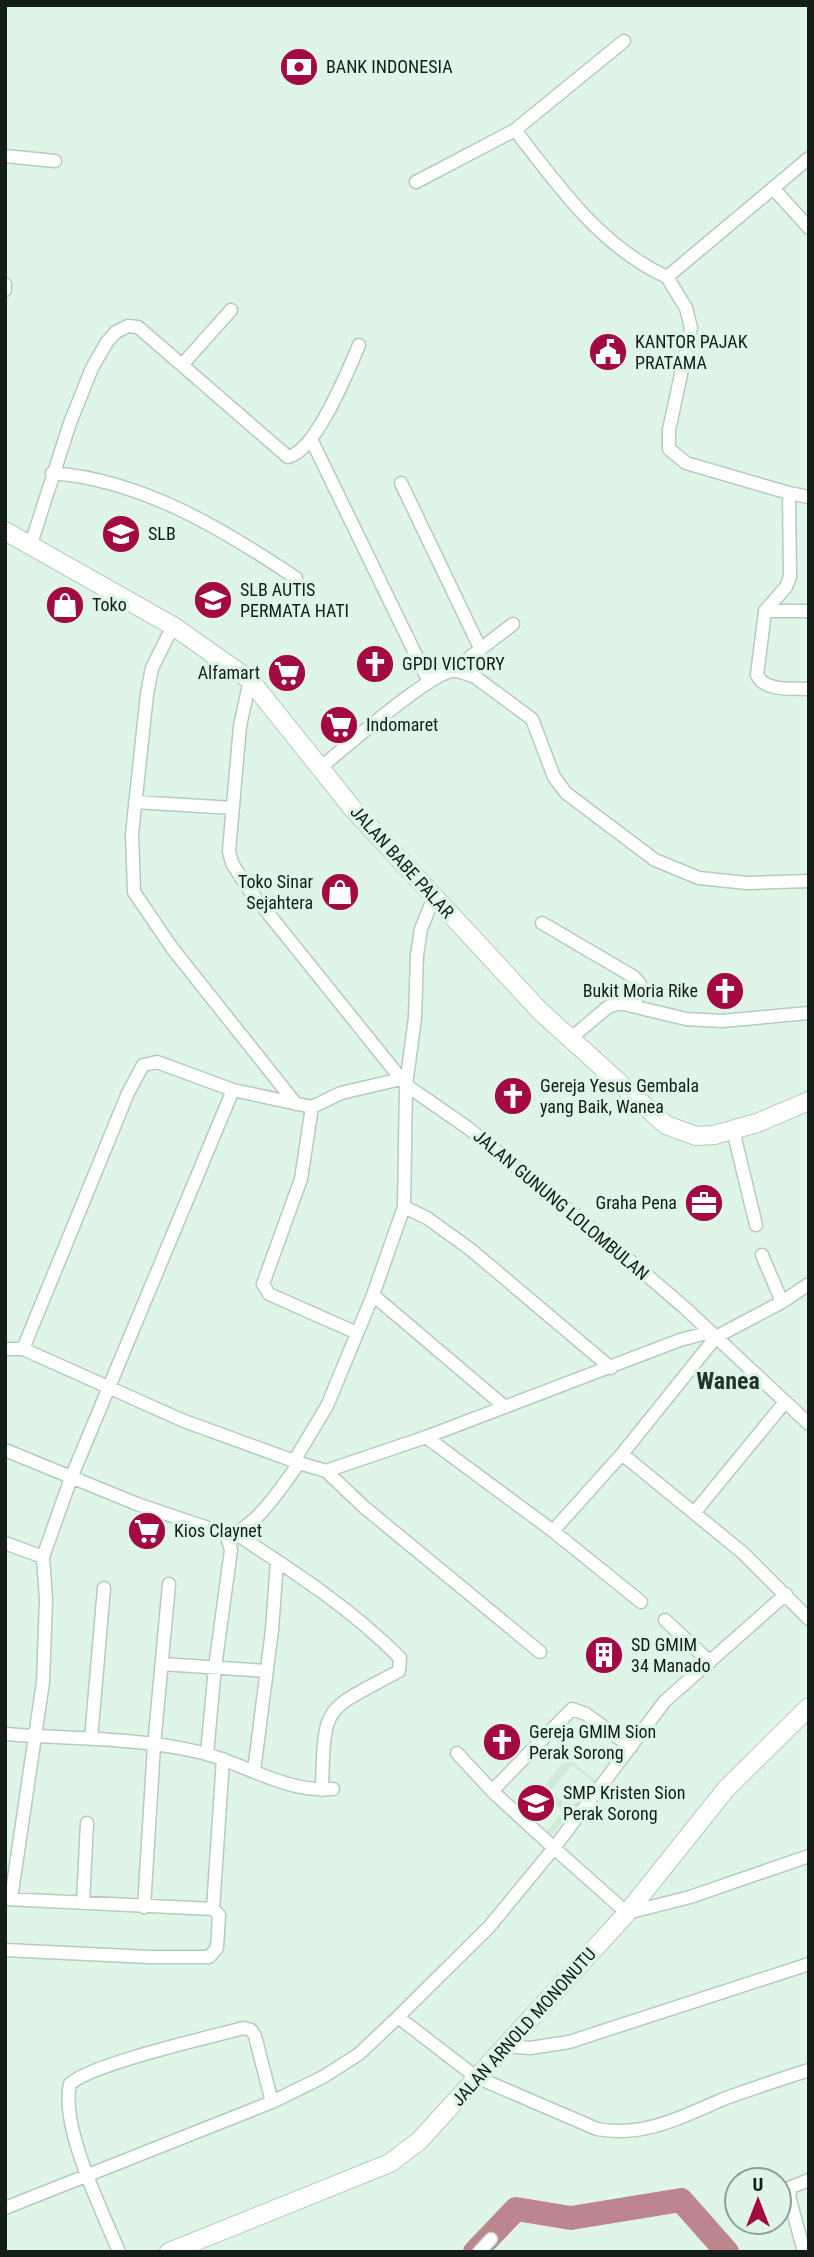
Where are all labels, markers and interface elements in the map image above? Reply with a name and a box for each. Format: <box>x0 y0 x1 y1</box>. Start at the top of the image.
bank icon: BANK INDONESIA <box>278 46 320 88</box>
place label: BANK INDONESIA <box>326 56 453 77</box>
public building icon: KANTOR PAJAK PRATAMA <box>587 331 629 373</box>
place label: KANTOR PAJAK PRATAMA <box>635 331 748 373</box>
school or university icon: SLB <box>100 513 142 555</box>
place label: SLB <box>148 523 176 544</box>
school or university icon: SLB AUTIS PERMATA HATI <box>192 579 234 621</box>
place label: SLB AUTIS PERMATA HATI <box>240 579 349 621</box>
shop icon: Toko <box>44 584 86 626</box>
place label: Toko <box>92 594 127 615</box>
church icon: GPDI VICTORY <box>354 643 396 685</box>
supermarket icon: Alfamart <box>266 652 308 694</box>
place label: GPDI VICTORY <box>402 653 505 674</box>
place label: Alfamart <box>198 662 260 683</box>
supermarket icon: Indomaret <box>318 704 360 746</box>
place label: Indomaret <box>366 714 438 735</box>
street label: JALAN BABE PALAR <box>346 801 459 923</box>
place label: Toko Sinar Sejahtera <box>238 871 314 913</box>
shop icon: Toko Sinar Sejahtera <box>319 871 361 913</box>
church icon: Bukit Moria Rike <box>704 970 746 1012</box>
place label: Bukit Moria Rike <box>583 980 698 1001</box>
church icon: Gereja Yesus Gembala yang Baik, Wanea <box>492 1075 534 1117</box>
place label: Gereja Yesus Gembala yang Baik, Wanea <box>540 1075 699 1117</box>
street label: JALAN GUNUNG LOLOMBULAN <box>469 1125 653 1284</box>
office icon: Graha Pena <box>683 1182 725 1224</box>
place label: Graha Pena <box>596 1192 677 1213</box>
district label: Wanea <box>696 1367 760 1395</box>
supermarket icon: Kios Claynet <box>126 1510 168 1552</box>
place label: Kios Claynet <box>174 1520 262 1541</box>
building icon: SD GMIM 34 Manado <box>583 1634 625 1676</box>
place label: SD GMIM 34 Manado <box>631 1634 710 1676</box>
church icon: Gereja GMIM Sion Perak Sorong <box>481 1721 523 1763</box>
place label: Gereja GMIM Sion Perak Sorong <box>529 1721 656 1763</box>
school or university icon: SMP Kristen Sion Perak Sorong <box>515 1782 557 1824</box>
place label: SMP Kristen Sion Perak Sorong <box>563 1782 686 1824</box>
street label: JALAN ARNOLD MONONUTU <box>447 1943 600 2110</box>
north arrow <box>723 2166 793 2236</box>
text: U <box>753 2173 763 2196</box>

